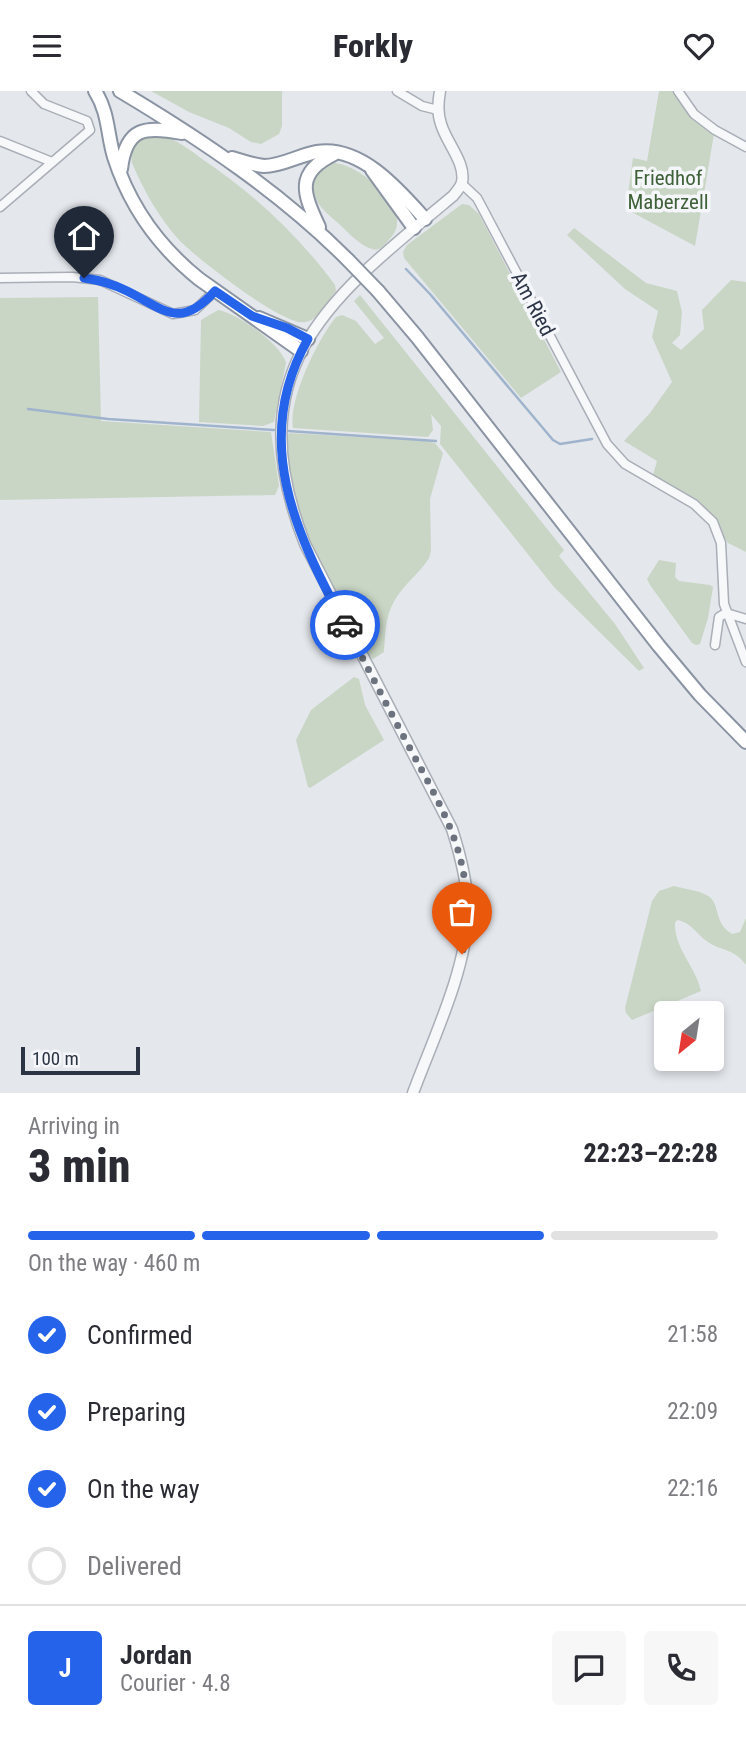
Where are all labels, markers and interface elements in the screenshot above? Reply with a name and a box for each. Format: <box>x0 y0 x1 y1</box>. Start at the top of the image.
icon: menu <box>28 27 66 65</box>
text: Forkly <box>333 27 413 65</box>
icon: heart <box>680 27 718 65</box>
park label: Friedhof Maberzell <box>627 166 709 214</box>
pin <box>54 206 114 278</box>
icon: home <box>65 217 103 255</box>
street label: Am Ried <box>506 268 560 340</box>
courier <box>310 590 380 660</box>
icon: car <box>326 606 364 644</box>
pin <box>432 882 492 954</box>
icon: bag <box>443 893 481 931</box>
north arrow <box>654 1001 724 1071</box>
map controls <box>654 1001 724 1071</box>
scale bar <box>21 1044 140 1076</box>
text: 100 m <box>32 1047 79 1070</box>
text: Arriving in <box>28 1113 120 1140</box>
text: 22:23–22:28 <box>584 1138 718 1168</box>
text: 3 min <box>28 1139 131 1193</box>
text: On the way · 460 m <box>28 1250 200 1277</box>
icon: check <box>28 1316 66 1354</box>
text: Confirmed <box>87 1320 193 1350</box>
text: 21:58 <box>667 1321 718 1348</box>
icon: check <box>28 1393 66 1431</box>
text: Preparing <box>87 1397 186 1427</box>
text: 22:09 <box>667 1398 718 1425</box>
icon: check <box>28 1470 66 1508</box>
text: On the way <box>87 1474 200 1504</box>
text: 22:16 <box>667 1475 718 1502</box>
text: Delivered <box>87 1551 182 1581</box>
button: chat <box>552 1631 626 1705</box>
button: phone <box>644 1631 718 1705</box>
text: Jordan <box>120 1640 192 1670</box>
text: J <box>59 1653 71 1683</box>
text: Courier · 4.8 <box>120 1670 231 1697</box>

